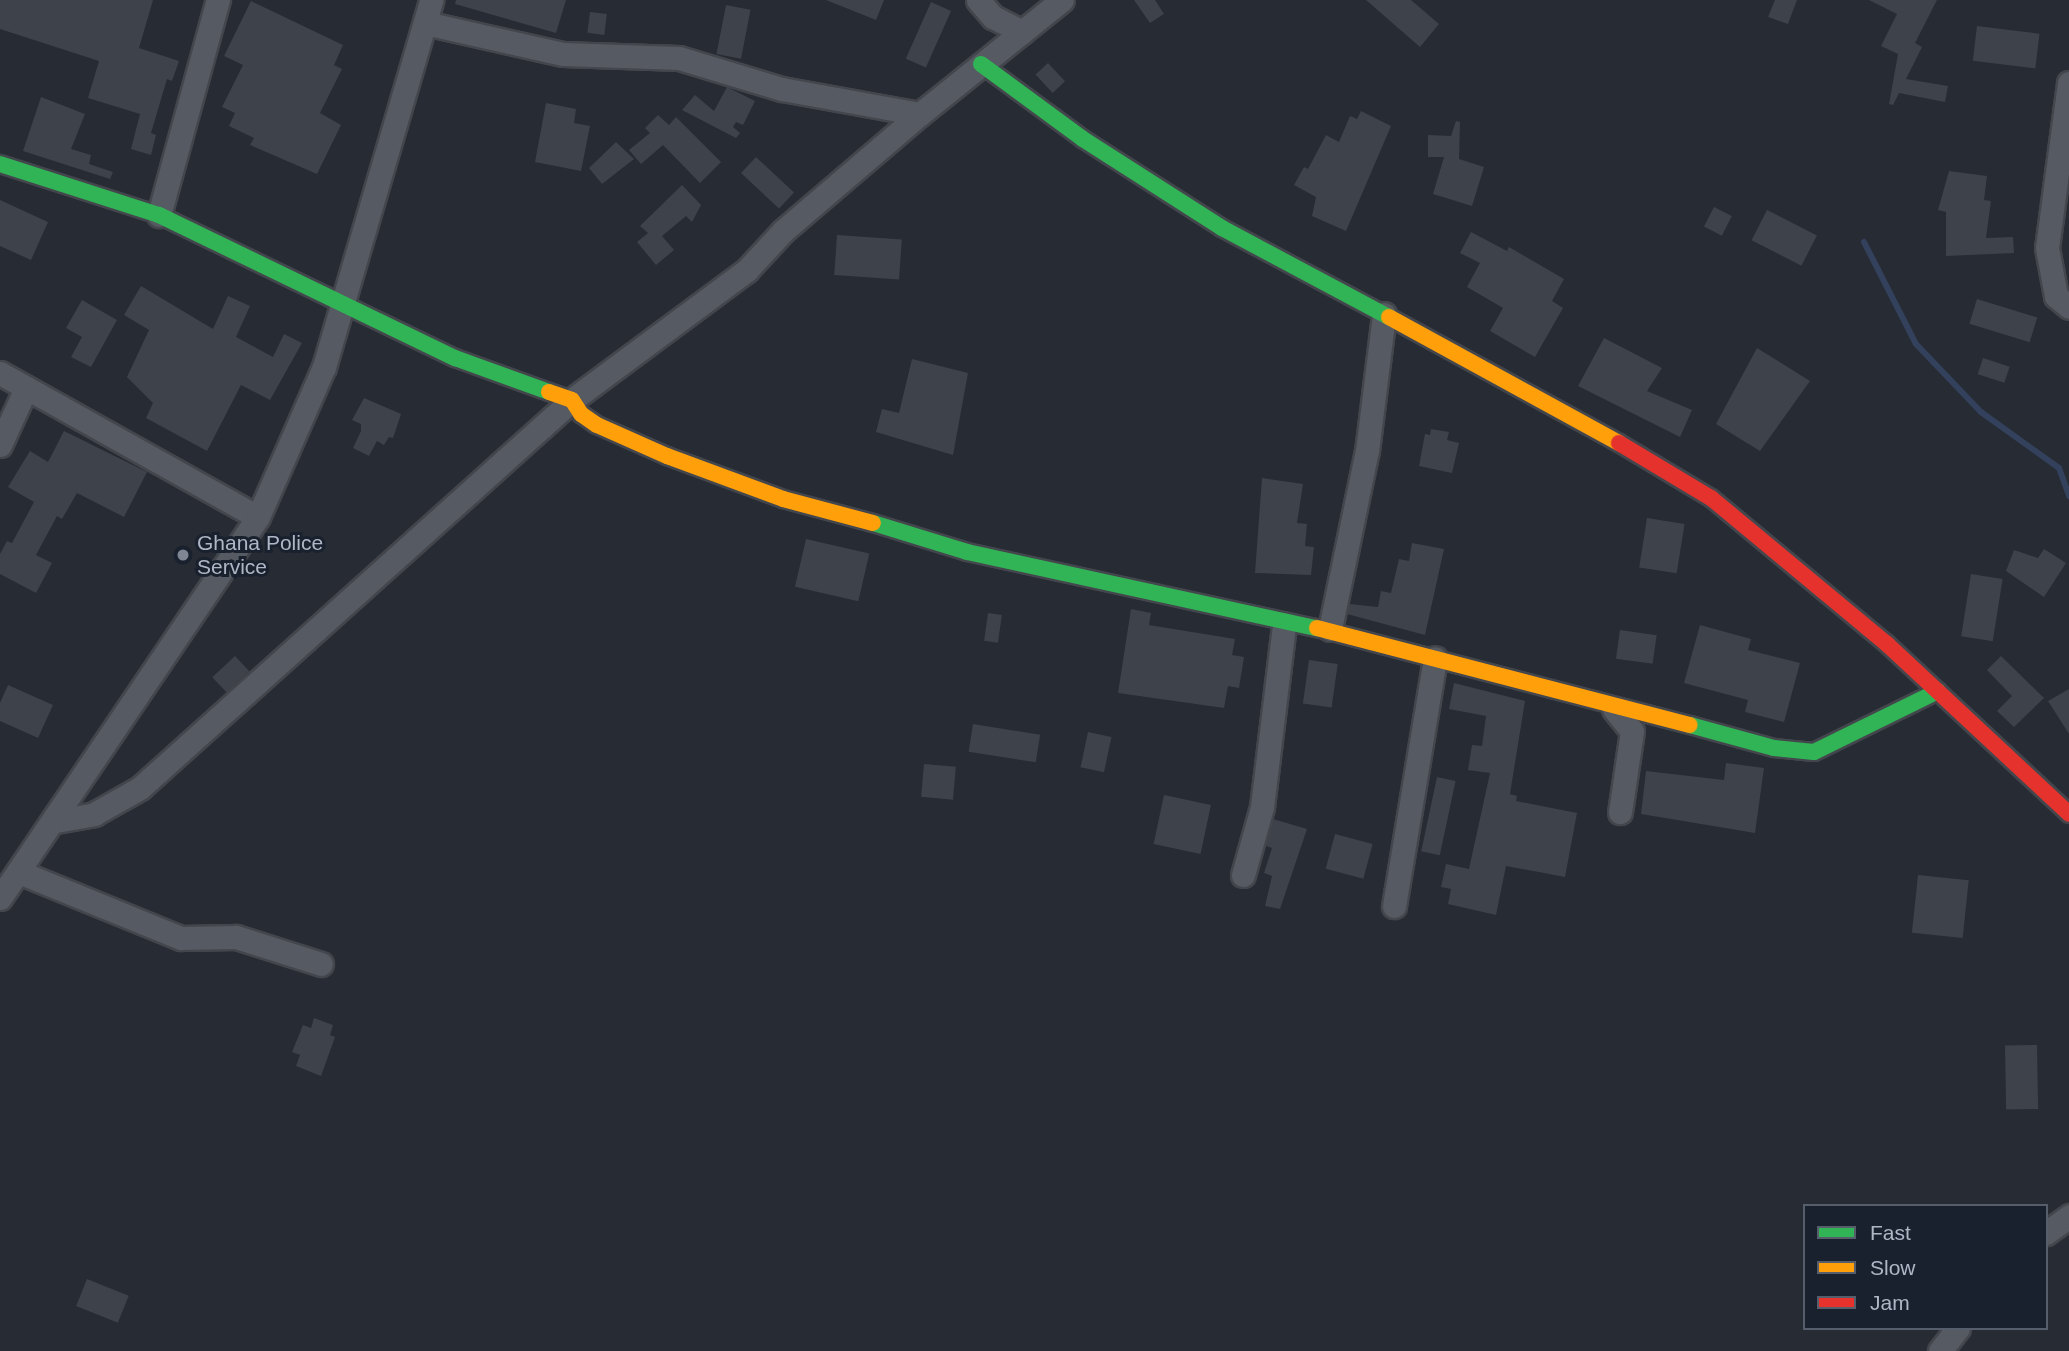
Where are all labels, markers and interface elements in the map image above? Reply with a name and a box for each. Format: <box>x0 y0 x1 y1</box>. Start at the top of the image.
place label: Ghana Police Service <box>197 530 323 580</box>
marker: Ghana Police Service <box>175 547 191 563</box>
legend <box>1803 1204 2048 1330</box>
text: Fast <box>1870 1221 1911 1244</box>
text: Slow <box>1870 1256 1916 1279</box>
text: Jam <box>1870 1291 1910 1314</box>

